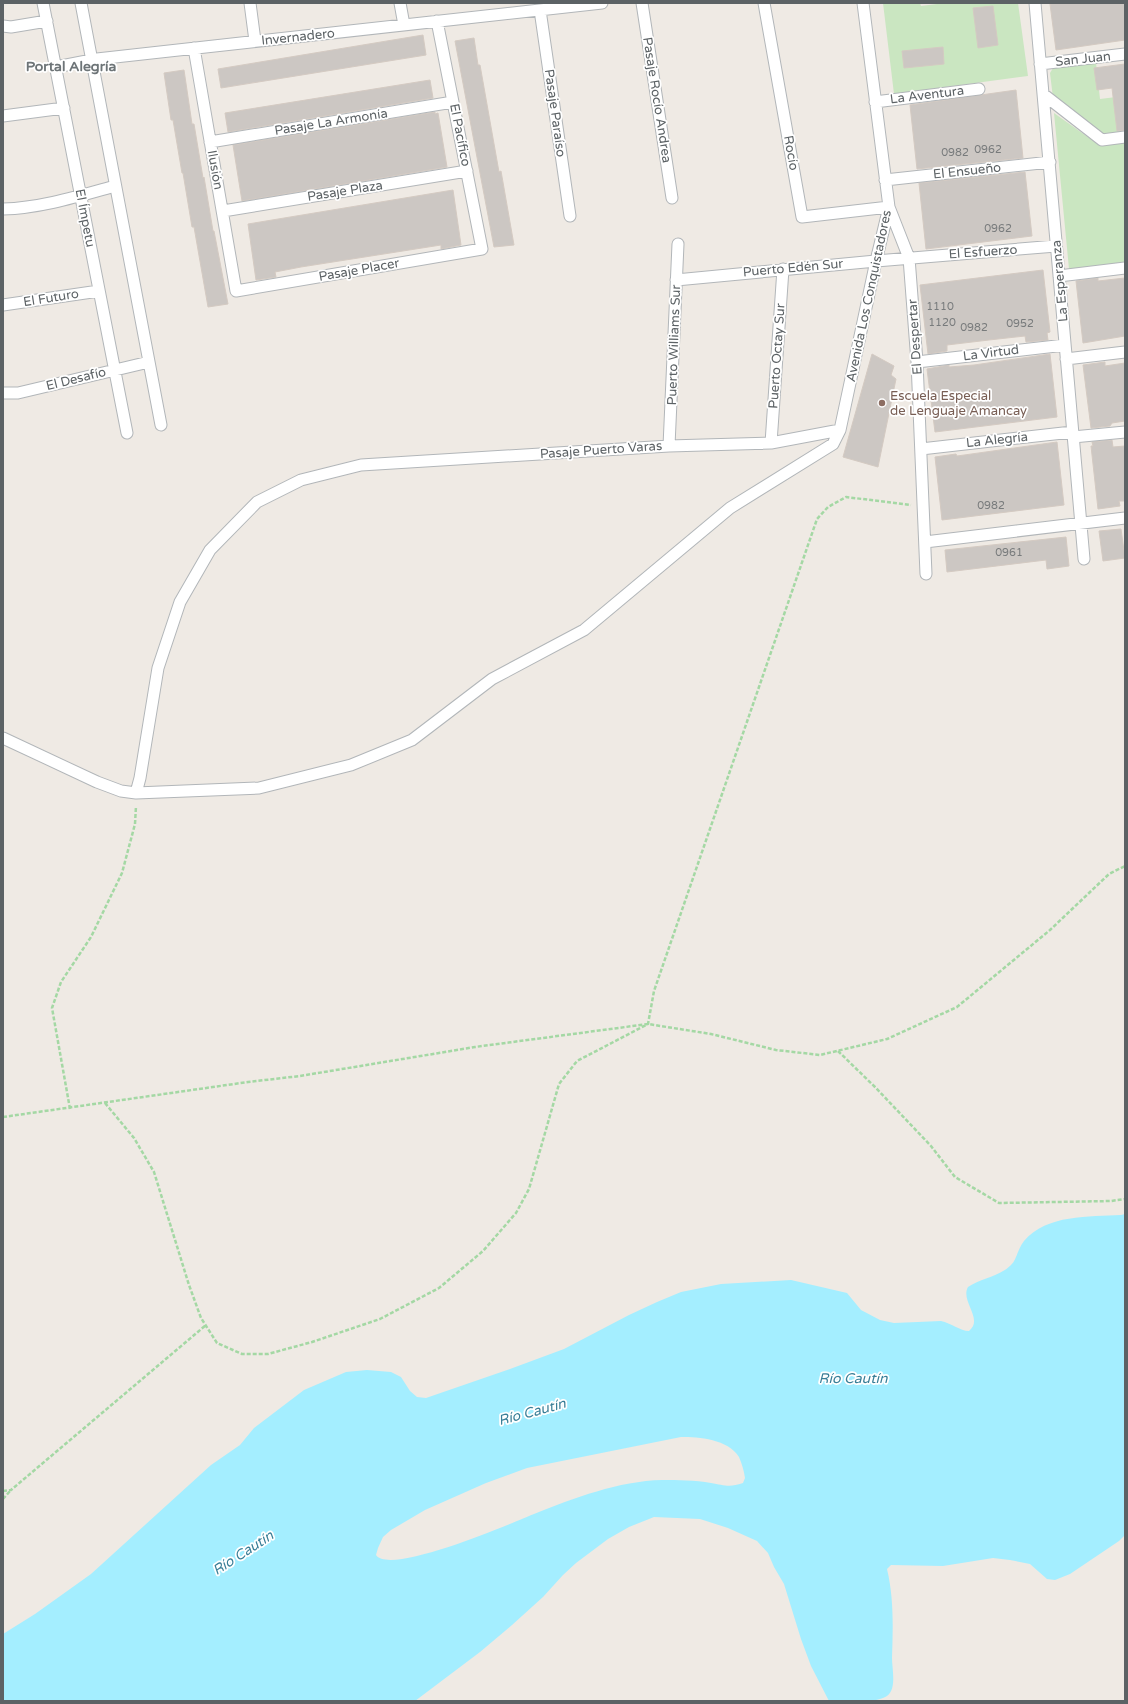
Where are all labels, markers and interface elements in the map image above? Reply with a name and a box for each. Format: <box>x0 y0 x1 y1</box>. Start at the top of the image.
street label: Invernadero <box>260 25 336 49</box>
street label: Pasaje Rocío Andrea <box>639 36 675 164</box>
street label: San Juan <box>1054 48 1112 70</box>
district label: Portal Alegría <box>26 58 117 75</box>
street label: Pasaje Paraíso <box>541 68 569 158</box>
street label: La Aventura <box>889 83 965 107</box>
street label: El Pacífico <box>446 102 474 168</box>
street label: Pasaje La Armonía <box>273 105 389 139</box>
street label: Rocío <box>780 134 802 172</box>
house number: 0962 <box>974 143 1002 156</box>
house number: 0982 <box>941 146 969 159</box>
street label: Ilusión <box>204 149 226 191</box>
street label: El Ensueño <box>932 159 1002 183</box>
street label: Pasaje Plaza <box>306 177 384 205</box>
street label: El Ímpetu <box>72 188 98 248</box>
street label: Avenida Los Conquistadores <box>843 209 895 383</box>
house number: 0962 <box>984 222 1012 235</box>
street label: La Esperanza <box>1048 239 1072 323</box>
street label: El Esfuerzo <box>948 242 1018 262</box>
street label: Pasaje Placer <box>317 255 401 285</box>
street label: Puerto Edén Sur <box>742 256 844 280</box>
street label: Puerto Williams Sur <box>664 284 684 406</box>
street label: El Futuro <box>22 286 80 310</box>
street label: El Despertar <box>904 299 926 375</box>
house number: 1110 <box>926 300 954 313</box>
street label: Puerto Octay Sur <box>765 303 789 409</box>
house number: 1120 <box>928 316 956 329</box>
house number: 0952 <box>1006 317 1034 330</box>
house number: 0982 <box>960 321 988 334</box>
street label: La Virtud <box>962 342 1020 364</box>
street label: El Desafío <box>44 364 108 394</box>
place label: Escuela Especial de Lenguaje Amancay <box>890 388 1027 419</box>
marker: Escuela Especial de Lenguaje Amancay <box>877 398 887 408</box>
street label: La Alegría <box>965 429 1029 451</box>
street label: Pasaje Puerto Varas <box>539 438 663 462</box>
house number: 0982 <box>977 499 1005 512</box>
house number: 0961 <box>995 546 1023 559</box>
water label: Río Cautín <box>818 1370 888 1387</box>
water label: Río Cautín <box>496 1395 568 1429</box>
water label: Río Cautín <box>209 1527 277 1579</box>

